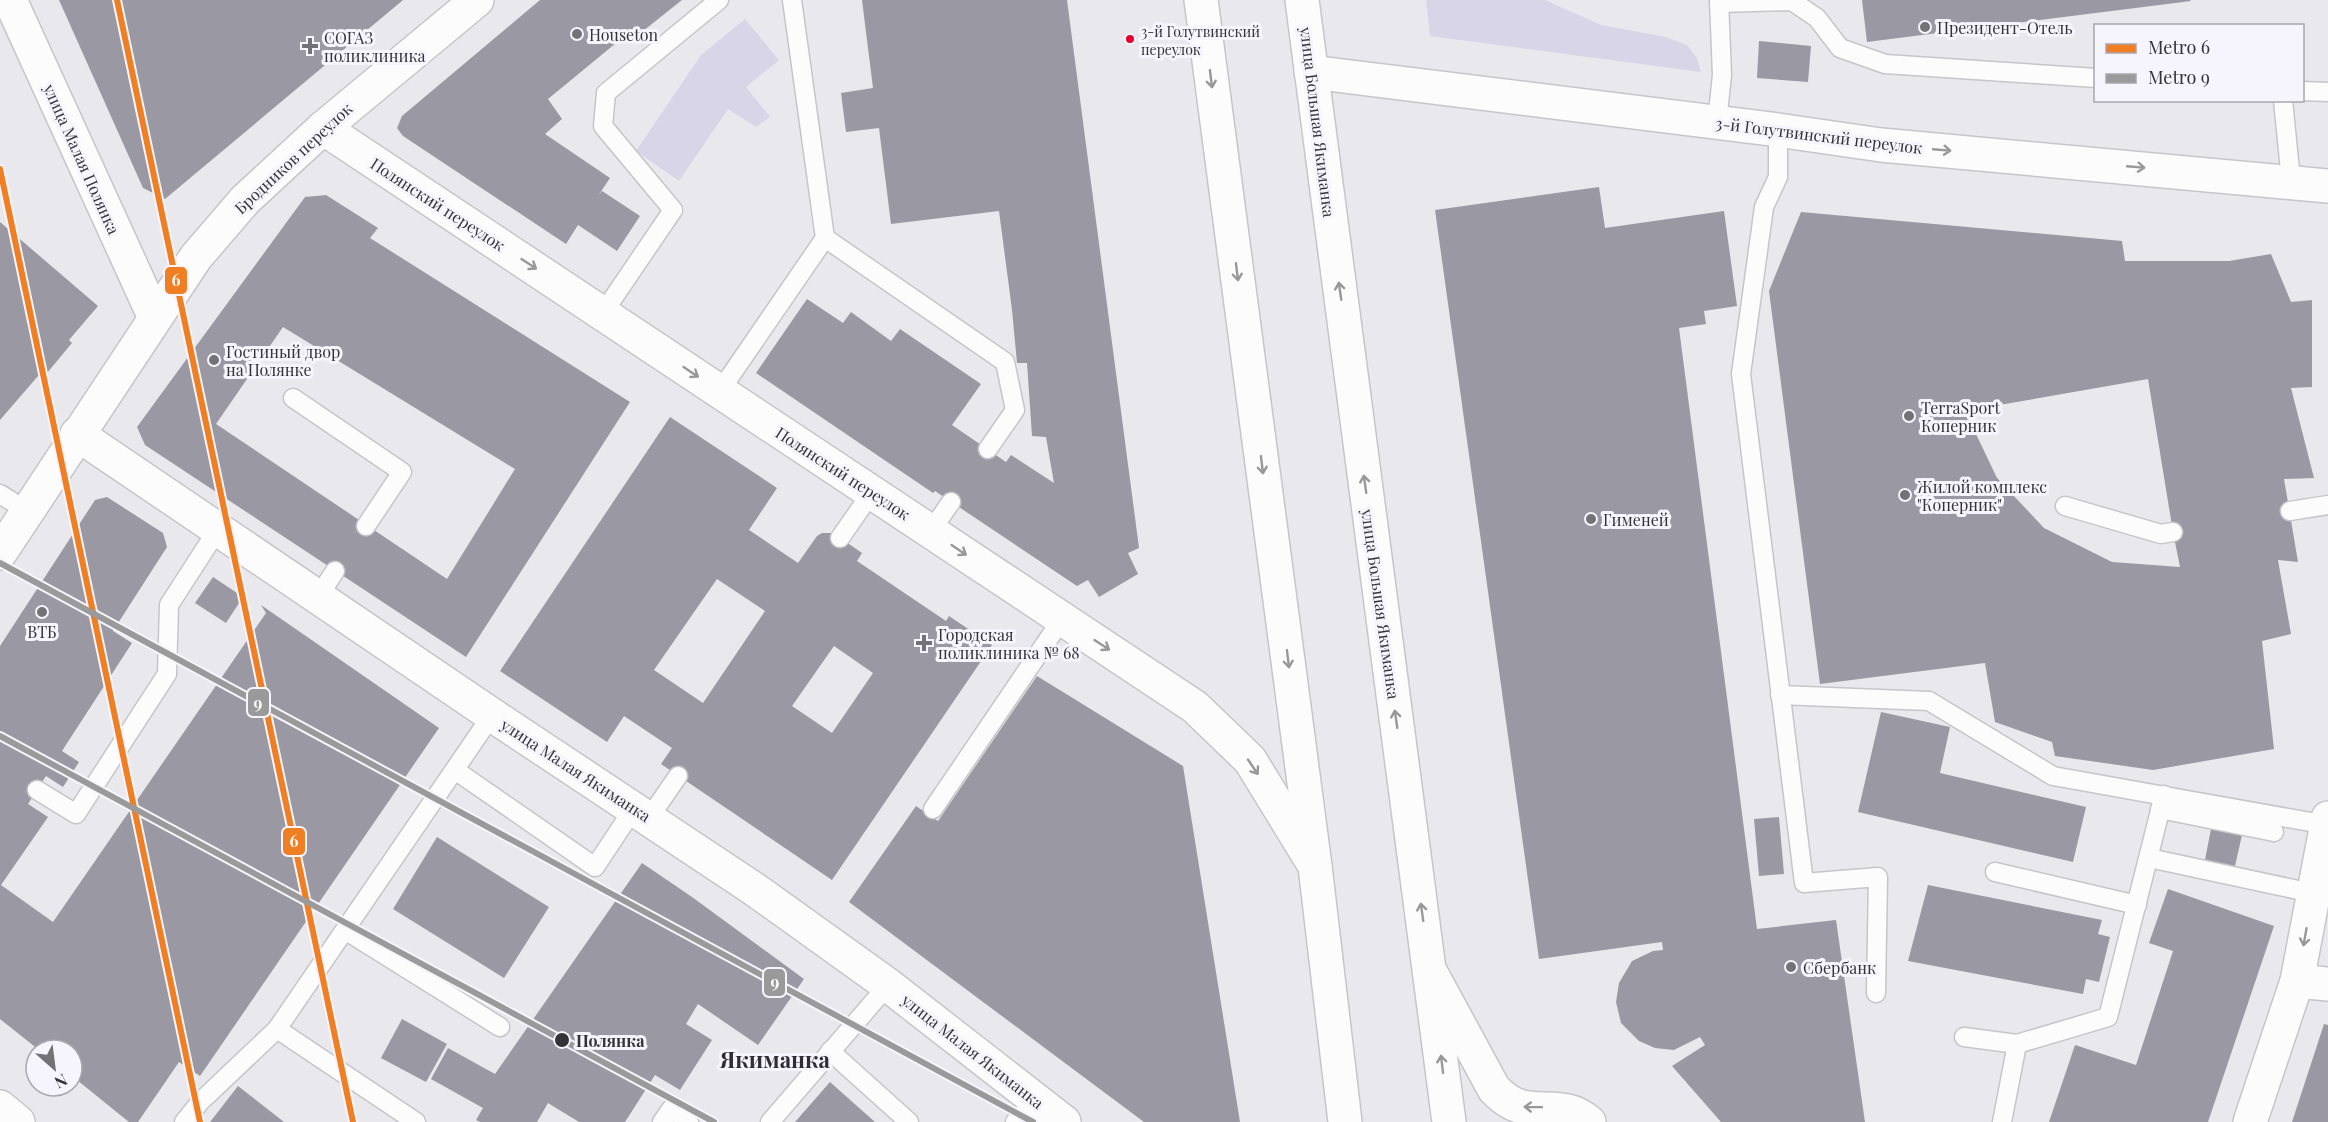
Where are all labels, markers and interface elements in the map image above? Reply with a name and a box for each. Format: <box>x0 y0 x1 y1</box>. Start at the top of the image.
place label: Президент-Отель <box>1937 17 2073 38</box>
marker: Президент-Отель <box>1918 20 1932 34</box>
place label: 3-й Голутвинский переулок <box>1141 22 1260 59</box>
place label: Houseton <box>589 24 659 45</box>
legend <box>2094 24 2304 102</box>
street label: улица Большая Якиманка <box>1296 25 1340 218</box>
place label: СОГАЗ поликлиника <box>324 27 426 66</box>
marker: Houseton <box>570 27 584 41</box>
marker: 3-й Голутвинский переулок <box>1124 33 1136 45</box>
text: Metro 6 <box>2148 35 2210 59</box>
marker: СОГАЗ поликлиника <box>301 37 319 55</box>
text: Metro 9 <box>2148 65 2210 89</box>
one-way arrow <box>1206 68 1217 88</box>
street label: улица Малая Полянка <box>39 80 125 238</box>
street label: Бродников переулок <box>230 98 356 218</box>
street label: 3-й Голутвинский переулок <box>1714 112 1924 158</box>
one-way arrow <box>1931 145 1951 156</box>
street label: Полянский переулок <box>367 153 509 255</box>
one-way arrow <box>2125 162 2145 173</box>
one-way arrow <box>520 259 537 271</box>
one-way arrow <box>1231 262 1242 282</box>
line badge: 6 <box>164 266 188 295</box>
text: 6 <box>172 269 181 290</box>
one-way arrow <box>1334 281 1345 301</box>
place label: Гостиный двор на Полянке <box>226 341 340 380</box>
marker: Гостиный двор на Полянке <box>207 353 221 367</box>
one-way arrow <box>683 366 699 378</box>
place label: TerraSport Коперник <box>1921 397 2000 436</box>
marker: TerraSport Коперник <box>1902 409 1916 423</box>
street label: Полянский переулок <box>772 422 914 524</box>
one-way arrow <box>1257 455 1268 475</box>
one-way arrow <box>1360 475 1371 494</box>
place label: Жилой комплекс "Коперник" <box>1917 476 2047 515</box>
marker: Жилой комплекс "Коперник" <box>1898 488 1912 502</box>
street label: улица Большая Якиманка <box>1357 507 1405 700</box>
place label: Гименей <box>1603 509 1669 530</box>
marker: Гименей <box>1584 512 1598 526</box>
one-way arrow <box>950 544 967 556</box>
marker: ВТБ <box>35 605 49 619</box>
place label: ВТБ <box>27 621 57 642</box>
place label: Городская поликлиника № 68 <box>938 624 1080 663</box>
marker: Городская поликлиника № 68 <box>915 634 933 652</box>
one-way arrow <box>1094 639 1110 651</box>
one-way arrow <box>1282 648 1293 668</box>
line badge: 9 <box>247 688 270 717</box>
text: 9 <box>254 692 263 713</box>
one-way arrow <box>1391 709 1402 729</box>
street label: улица Малая Якиманка <box>496 713 655 826</box>
one-way arrow <box>1247 758 1259 774</box>
line badge: 6 <box>282 827 306 856</box>
text: 6 <box>290 830 299 851</box>
one-way arrow <box>1416 903 1427 923</box>
one-way arrow <box>2299 927 2310 947</box>
place label: Сбербанк <box>1803 957 1876 978</box>
marker: Сбербанк <box>1784 960 1798 974</box>
line badge: 9 <box>763 968 786 997</box>
text: 9 <box>771 971 780 992</box>
street label: улица Малая Якиманка <box>897 988 1048 1113</box>
place label: Полянка <box>576 1030 645 1051</box>
marker: Полянка <box>553 1031 571 1049</box>
north arrow <box>24 1038 84 1098</box>
district label: Якиманка <box>719 1044 831 1074</box>
one-way arrow <box>1436 1055 1447 1074</box>
text: N <box>51 1070 71 1094</box>
one-way arrow <box>1524 1101 1544 1113</box>

